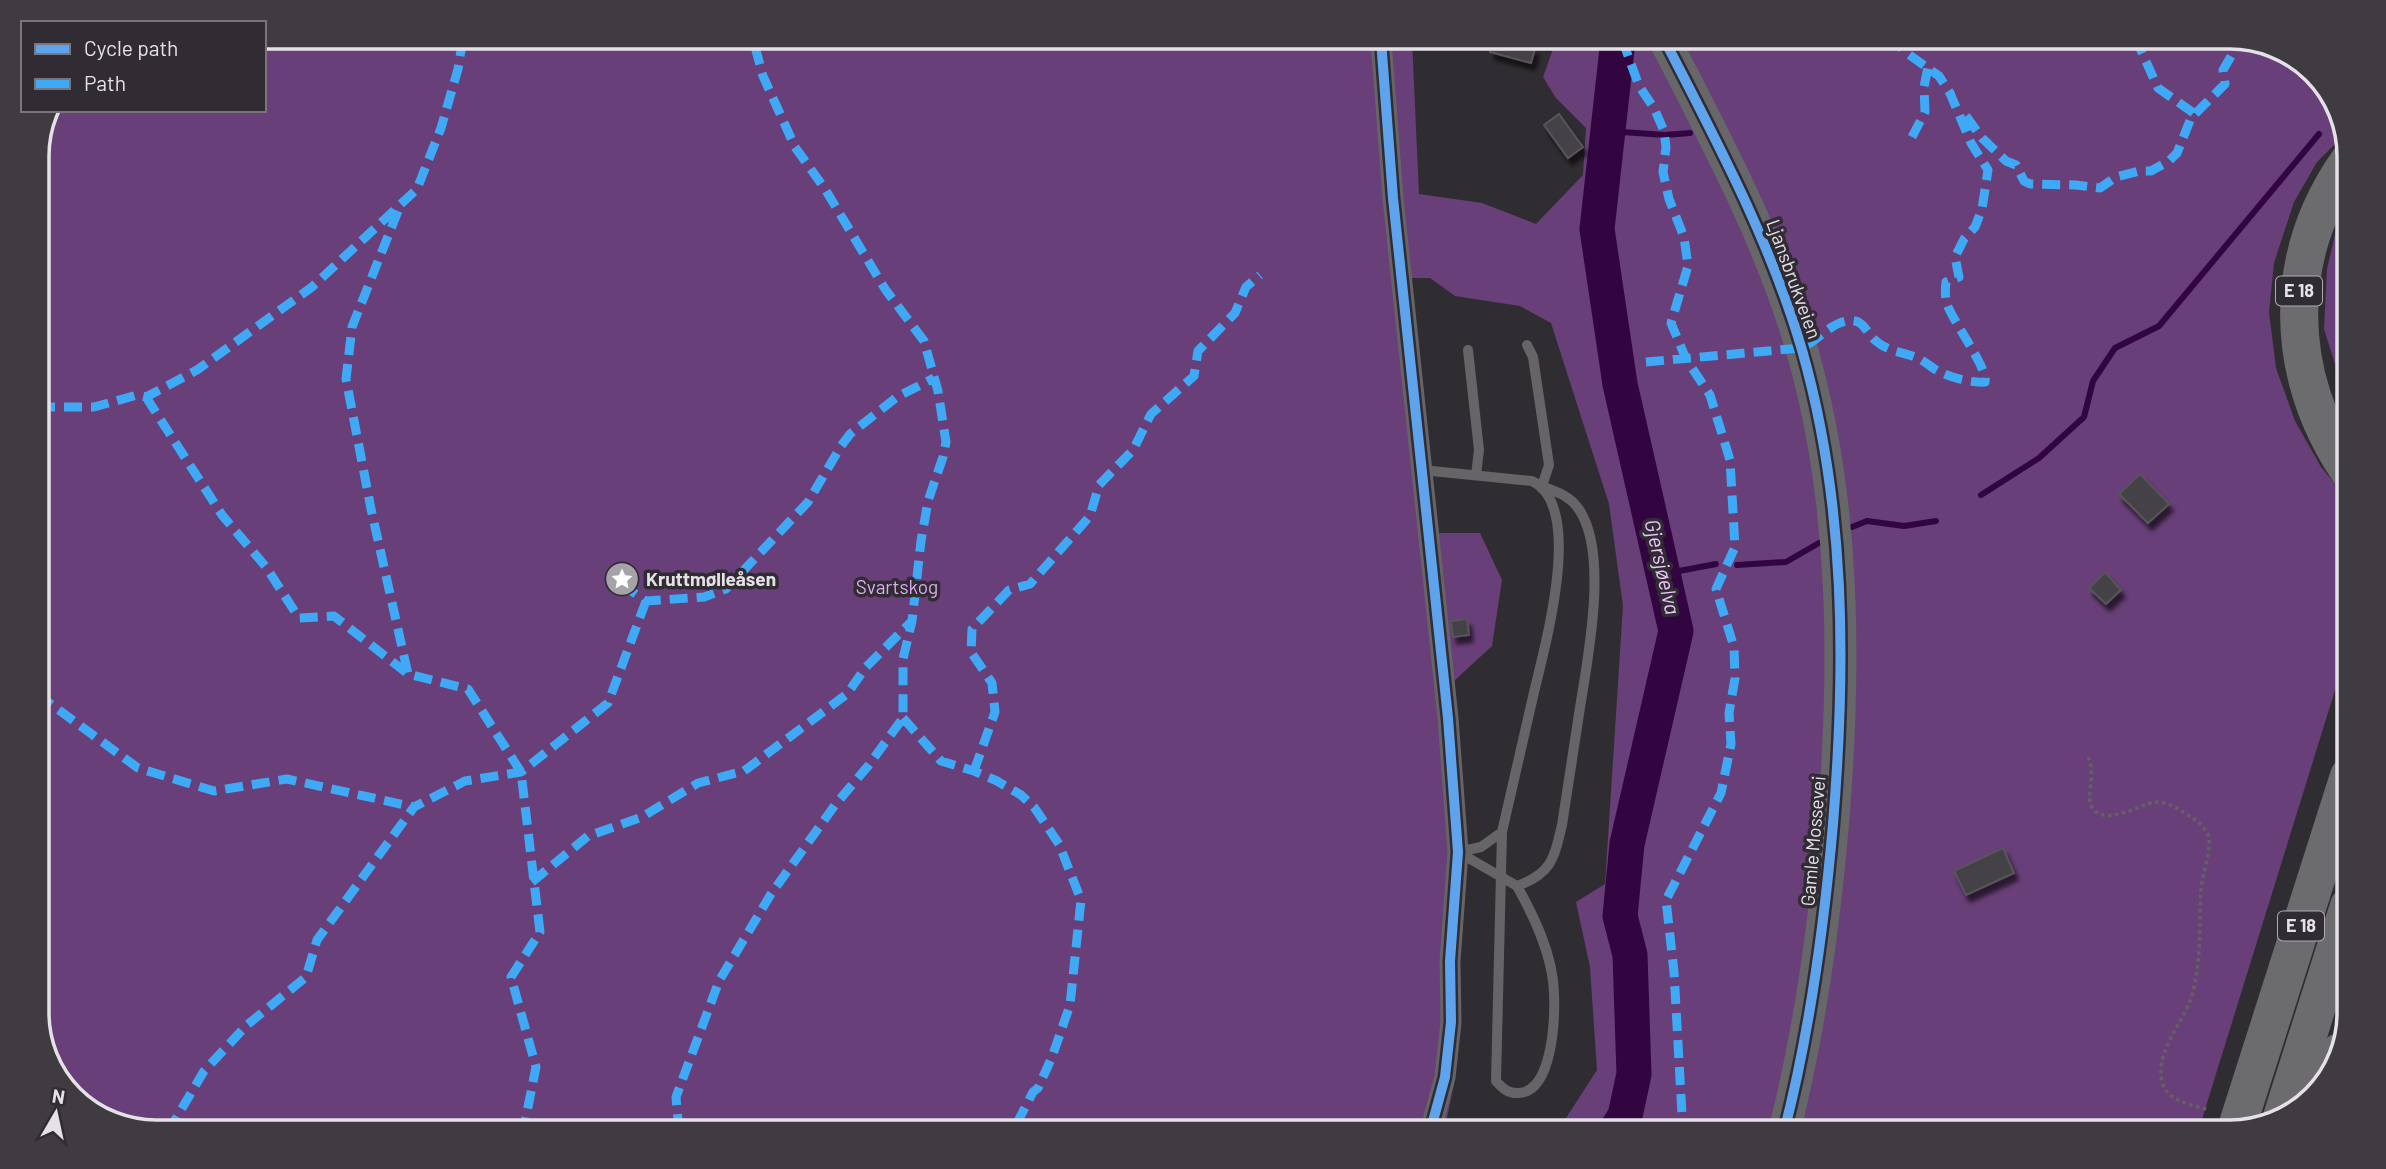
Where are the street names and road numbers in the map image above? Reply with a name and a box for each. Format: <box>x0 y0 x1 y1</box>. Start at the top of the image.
street label: Ljansbrukveien <box>1762 216 1827 342</box>
road number: E 18 <box>2276 276 2322 306</box>
street label: Gamle Mossevei <box>1795 775 1830 907</box>
road number: E 18 <box>2278 911 2324 940</box>

